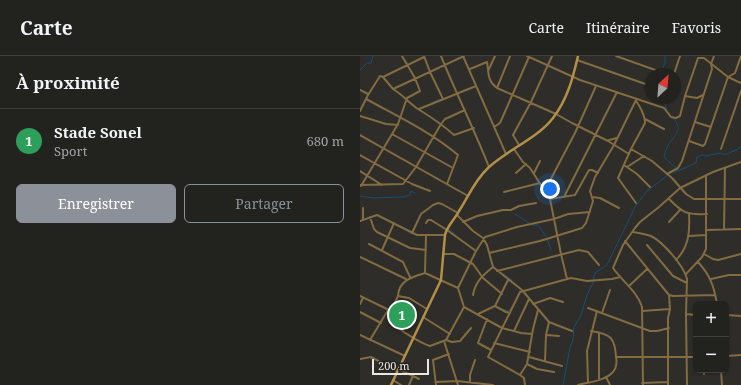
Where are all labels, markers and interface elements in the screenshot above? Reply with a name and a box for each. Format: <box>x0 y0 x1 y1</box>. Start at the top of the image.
text: Carte <box>20 15 73 41</box>
text: Carte <box>529 18 564 37</box>
text: Itinéraire <box>586 18 650 37</box>
text: Favoris <box>672 18 721 37</box>
north arrow <box>645 68 681 104</box>
text: À proximité <box>16 71 120 94</box>
text: Stade Sonel <box>54 122 142 142</box>
text: 1 <box>25 132 33 150</box>
text: 680 m <box>307 132 344 150</box>
text: Sport <box>54 142 87 160</box>
your location <box>540 179 560 199</box>
button: Enregistrer <box>16 184 176 223</box>
button: Partager <box>184 184 344 223</box>
pin: 1 <box>389 300 415 330</box>
map controls <box>693 301 729 373</box>
button: + <box>693 301 729 337</box>
button: − <box>693 337 729 373</box>
scale bar <box>372 357 429 376</box>
text: 200 m <box>378 358 410 373</box>

